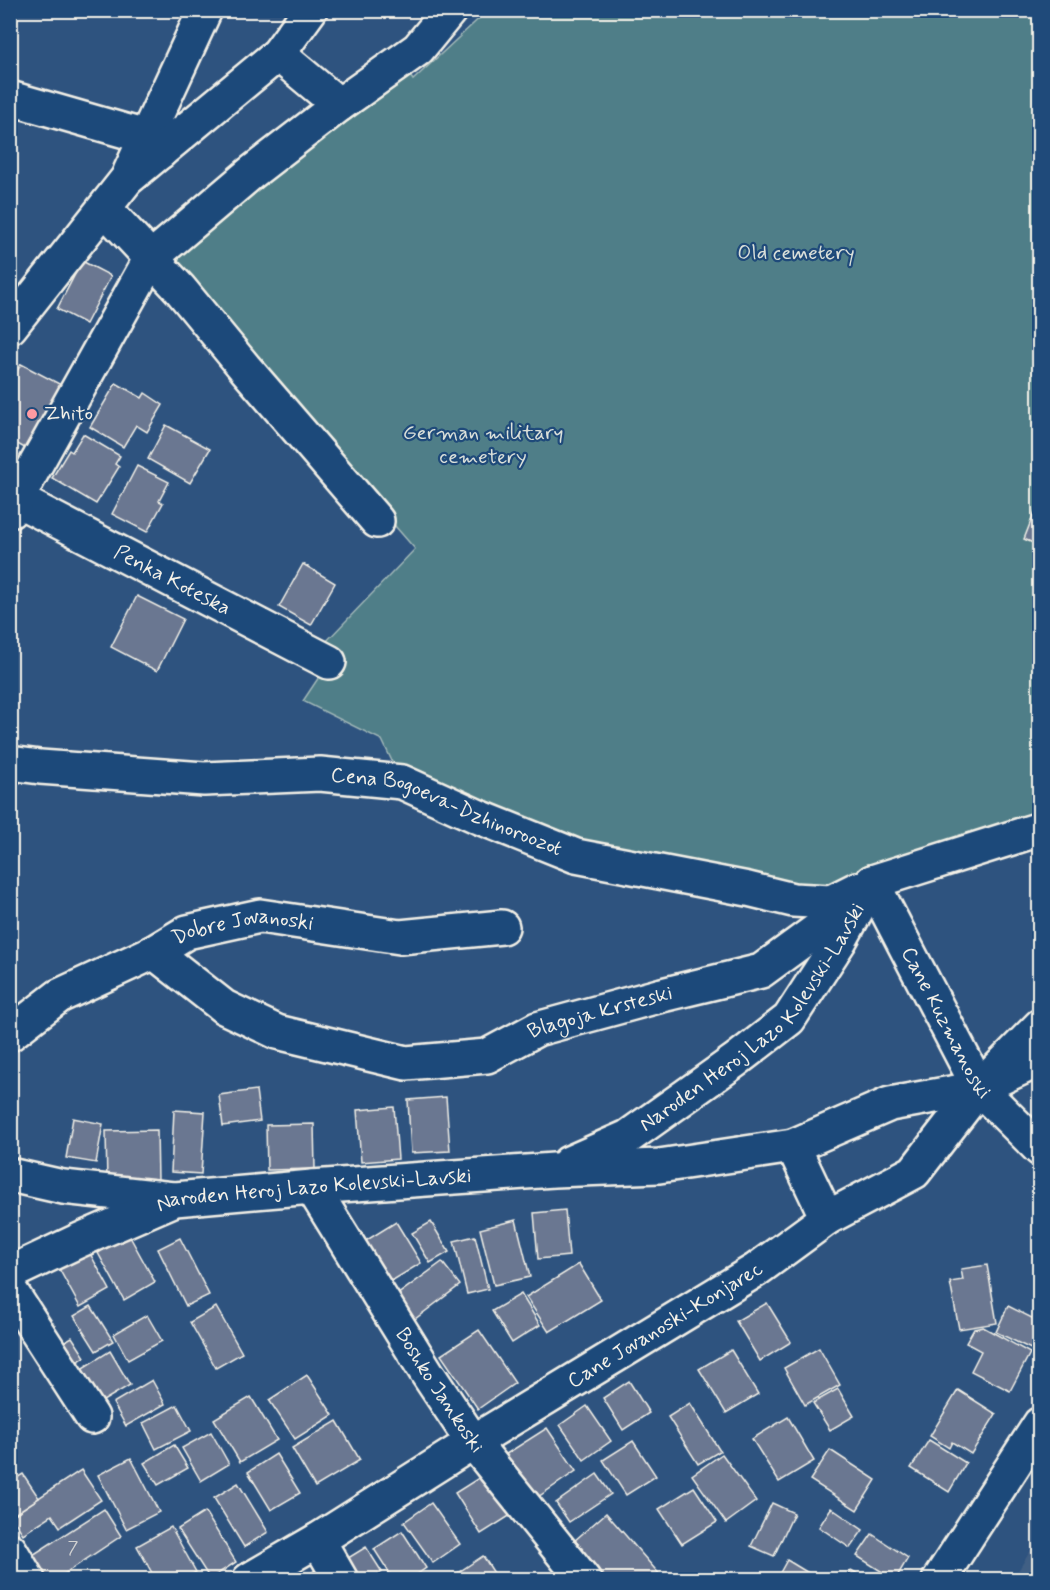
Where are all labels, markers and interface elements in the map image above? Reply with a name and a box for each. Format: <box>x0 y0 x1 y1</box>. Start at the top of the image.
park label: Old cemetery <box>737 239 855 267</box>
place label: Zhito <box>44 400 93 428</box>
marker: Zhito <box>25 407 39 421</box>
park label: German military cemetery <box>403 419 563 471</box>
street label: Penka Koteska <box>109 538 236 622</box>
street label: Cena Bogoeva-Dzhinoroozot <box>329 761 566 863</box>
street label: Naroden Heroj Lazo Kolevski-Lavski <box>634 898 872 1138</box>
street label: Dobre Jovanoski <box>167 902 315 952</box>
street label: Cane Kuzmanoski <box>894 942 997 1106</box>
street label: Blagoja Krsteski <box>523 979 675 1046</box>
street label: Naroden Heroj Lazo Kolevski-Lavski <box>152 1162 473 1219</box>
street label: Cane Jovanoski-Konjarec <box>562 1255 769 1395</box>
street label: Boshko Jankoski <box>388 1322 491 1459</box>
house number: 7 <box>68 1536 79 1560</box>

